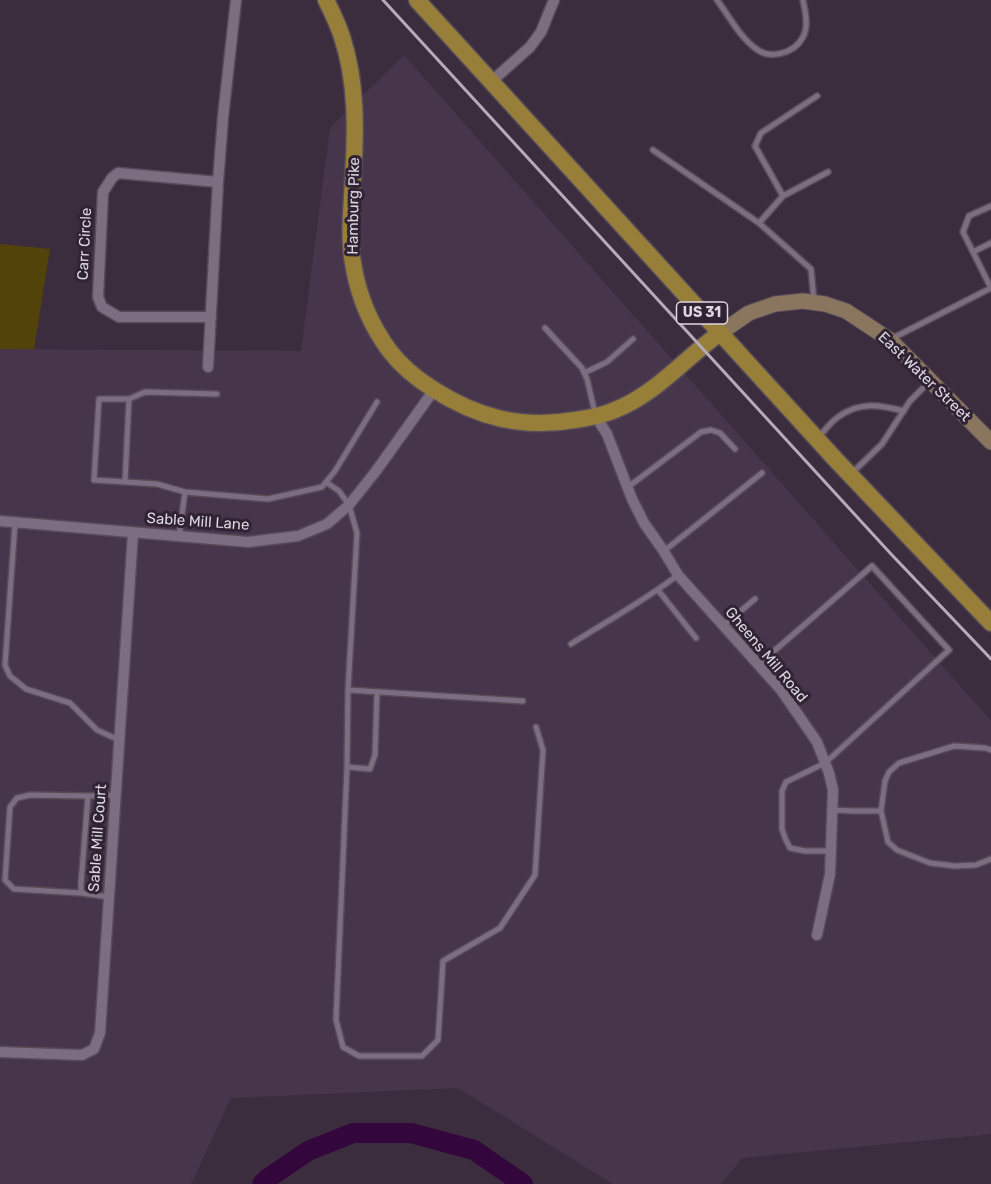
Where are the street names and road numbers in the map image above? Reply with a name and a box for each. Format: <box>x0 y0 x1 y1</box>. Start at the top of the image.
street label: Hamburg Pike <box>344 157 364 255</box>
street label: Carr Circle <box>74 207 96 281</box>
road number: US 31 <box>676 302 728 324</box>
street label: East Water Street <box>874 328 974 426</box>
street label: Sable Mill Lane <box>146 509 250 535</box>
street label: Gheens Mill Road <box>721 604 811 706</box>
street label: Sable Mill Court <box>85 784 111 892</box>

